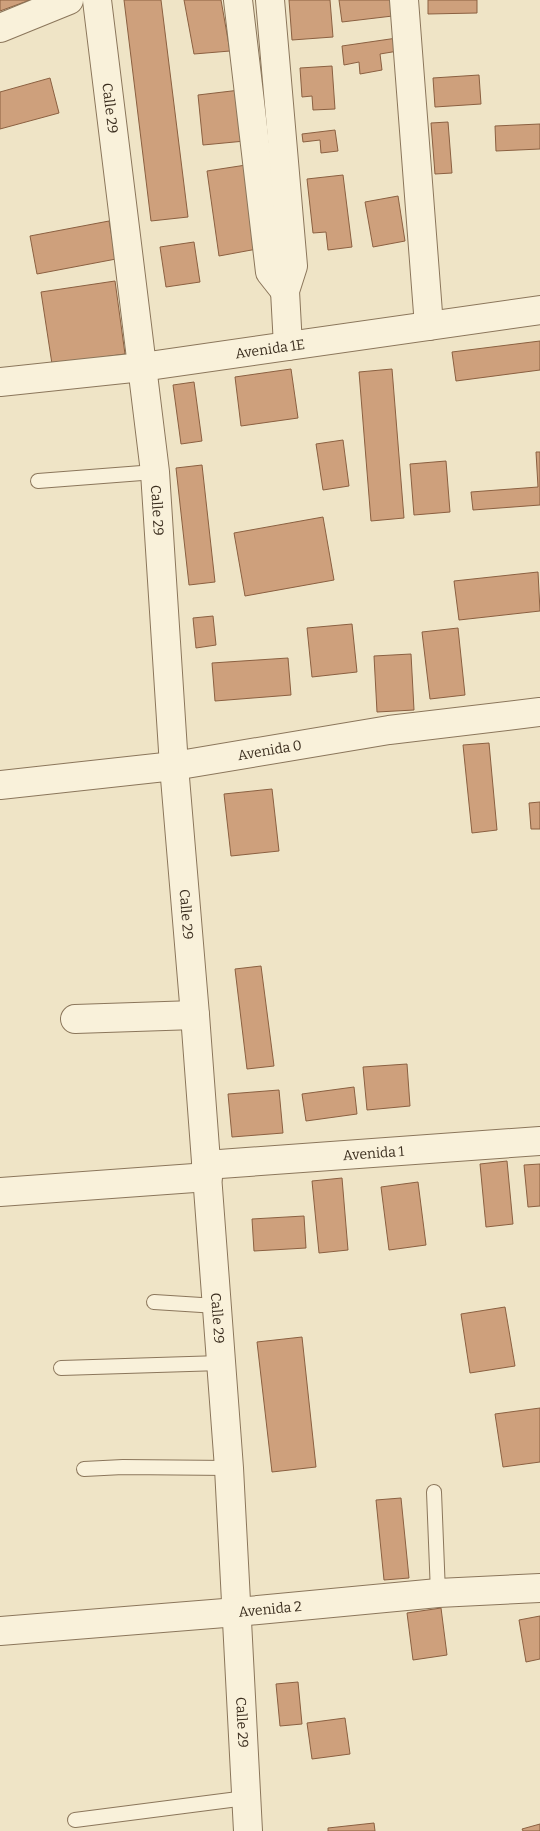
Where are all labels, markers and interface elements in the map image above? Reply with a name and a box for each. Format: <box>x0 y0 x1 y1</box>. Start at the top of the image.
street label: Calle 29 <box>99 82 122 134</box>
street label: Avenida 1E <box>234 335 306 362</box>
street label: Calle 29 <box>147 484 168 536</box>
street label: Avenida 0 <box>236 736 303 764</box>
street label: Calle 29 <box>176 888 197 940</box>
street label: Avenida 1 <box>342 1142 405 1164</box>
street label: Calle 29 <box>207 1292 228 1344</box>
street label: Avenida 2 <box>238 1597 302 1620</box>
street label: Calle 29 <box>232 1696 252 1748</box>

